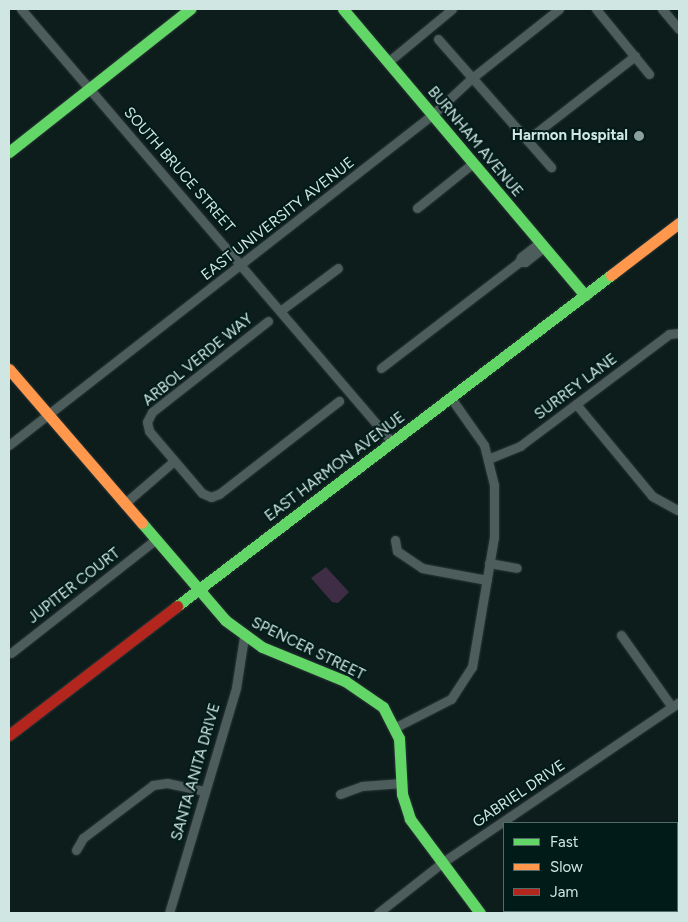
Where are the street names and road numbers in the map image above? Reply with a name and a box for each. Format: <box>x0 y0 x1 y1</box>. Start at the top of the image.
street label: BURNHAM AVENUE <box>424 83 526 201</box>
street label: SOUTH BRUCE STREET <box>120 104 238 236</box>
street label: EAST UNIVERSITY AVENUE <box>198 154 358 284</box>
street label: ARBOL VERDE WAY <box>139 310 257 410</box>
street label: SURREY LANE <box>531 350 621 424</box>
street label: EAST HARMON AVENUE <box>261 408 409 526</box>
street label: JUPITER COURT <box>24 544 124 628</box>
street label: SPENCER STREET <box>248 614 368 684</box>
street label: SANTA ANITA DRIVE <box>168 701 224 843</box>
street label: GABRIEL DRIVE <box>469 756 569 832</box>

